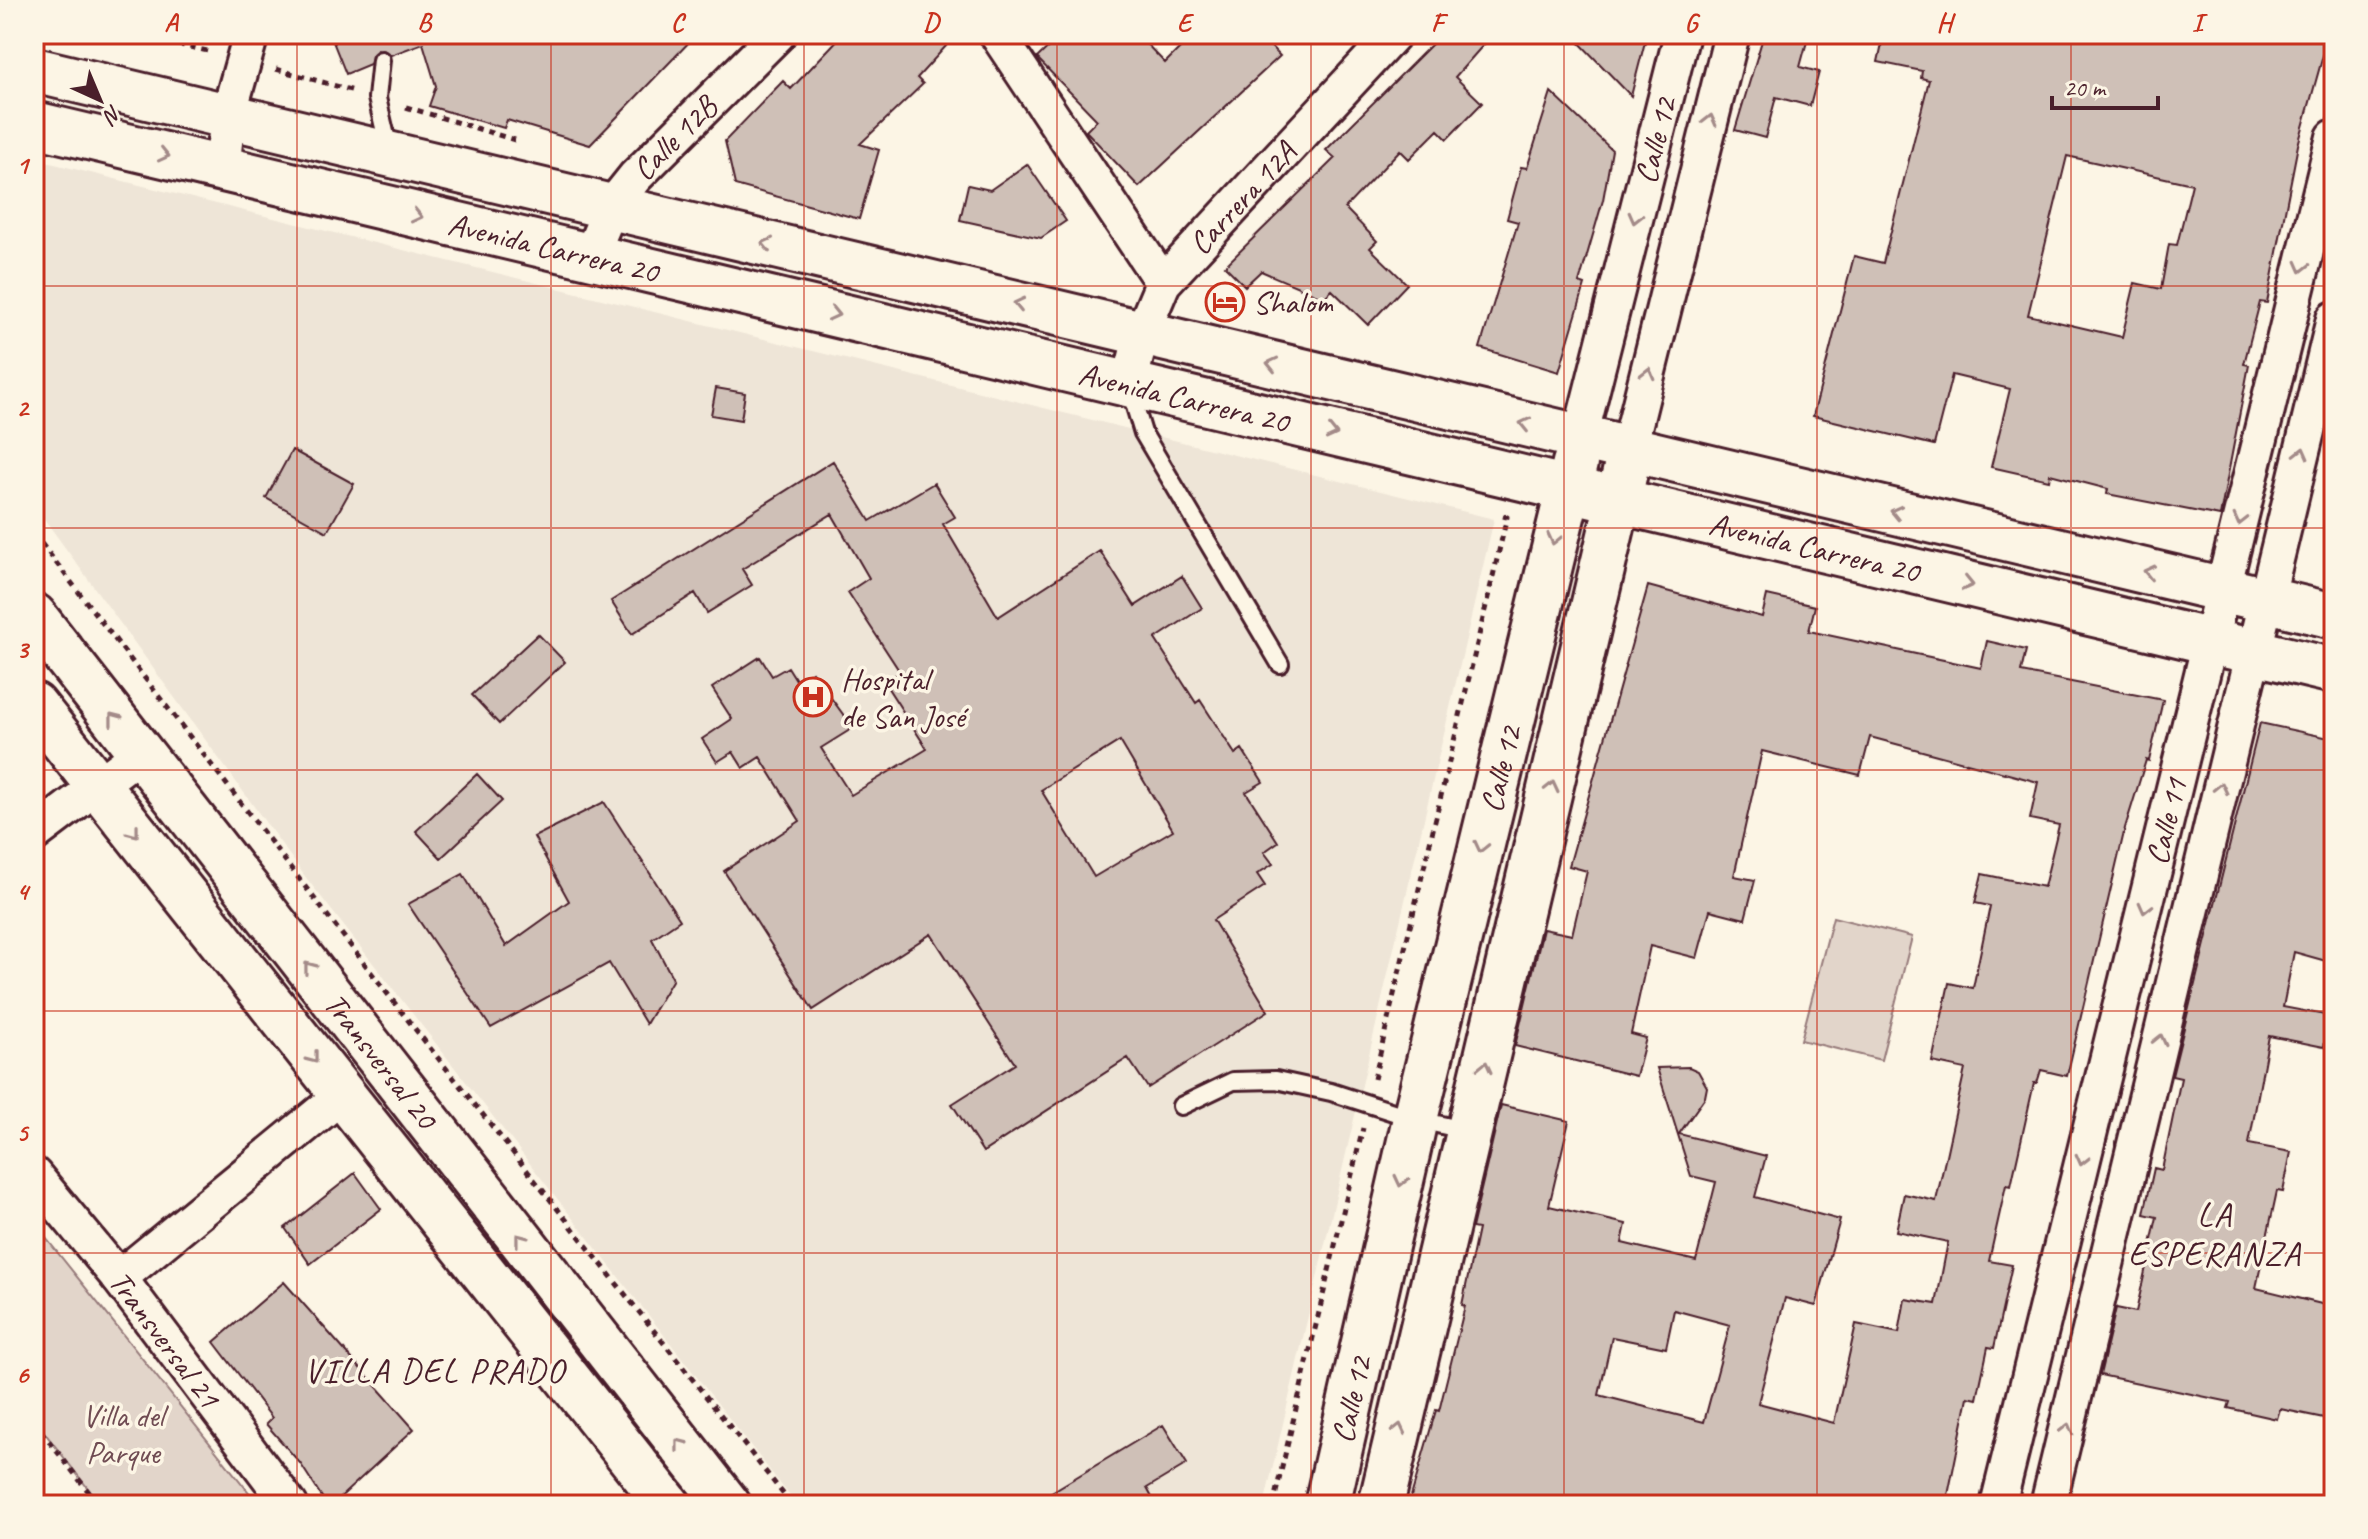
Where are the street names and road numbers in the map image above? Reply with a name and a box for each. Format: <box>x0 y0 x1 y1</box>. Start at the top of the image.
street label: Calle 12B <box>623 85 727 189</box>
street label: Calle 12 <box>1625 91 1686 188</box>
street label: Carrera 12A <box>1179 131 1306 263</box>
street label: Avenida Carrera 20 <box>444 203 665 293</box>
street label: Avenida Carrera 20 <box>1075 353 1296 443</box>
street label: Avenida Carrera 20 <box>1705 503 1926 593</box>
street label: Calle 12 <box>1470 720 1531 816</box>
street label: Calle 11 <box>2136 773 2197 868</box>
street label: Transversal 20 <box>315 984 448 1139</box>
street label: Transversal 21 <box>100 1262 231 1417</box>
street label: Calle 12 <box>1321 1350 1381 1447</box>

